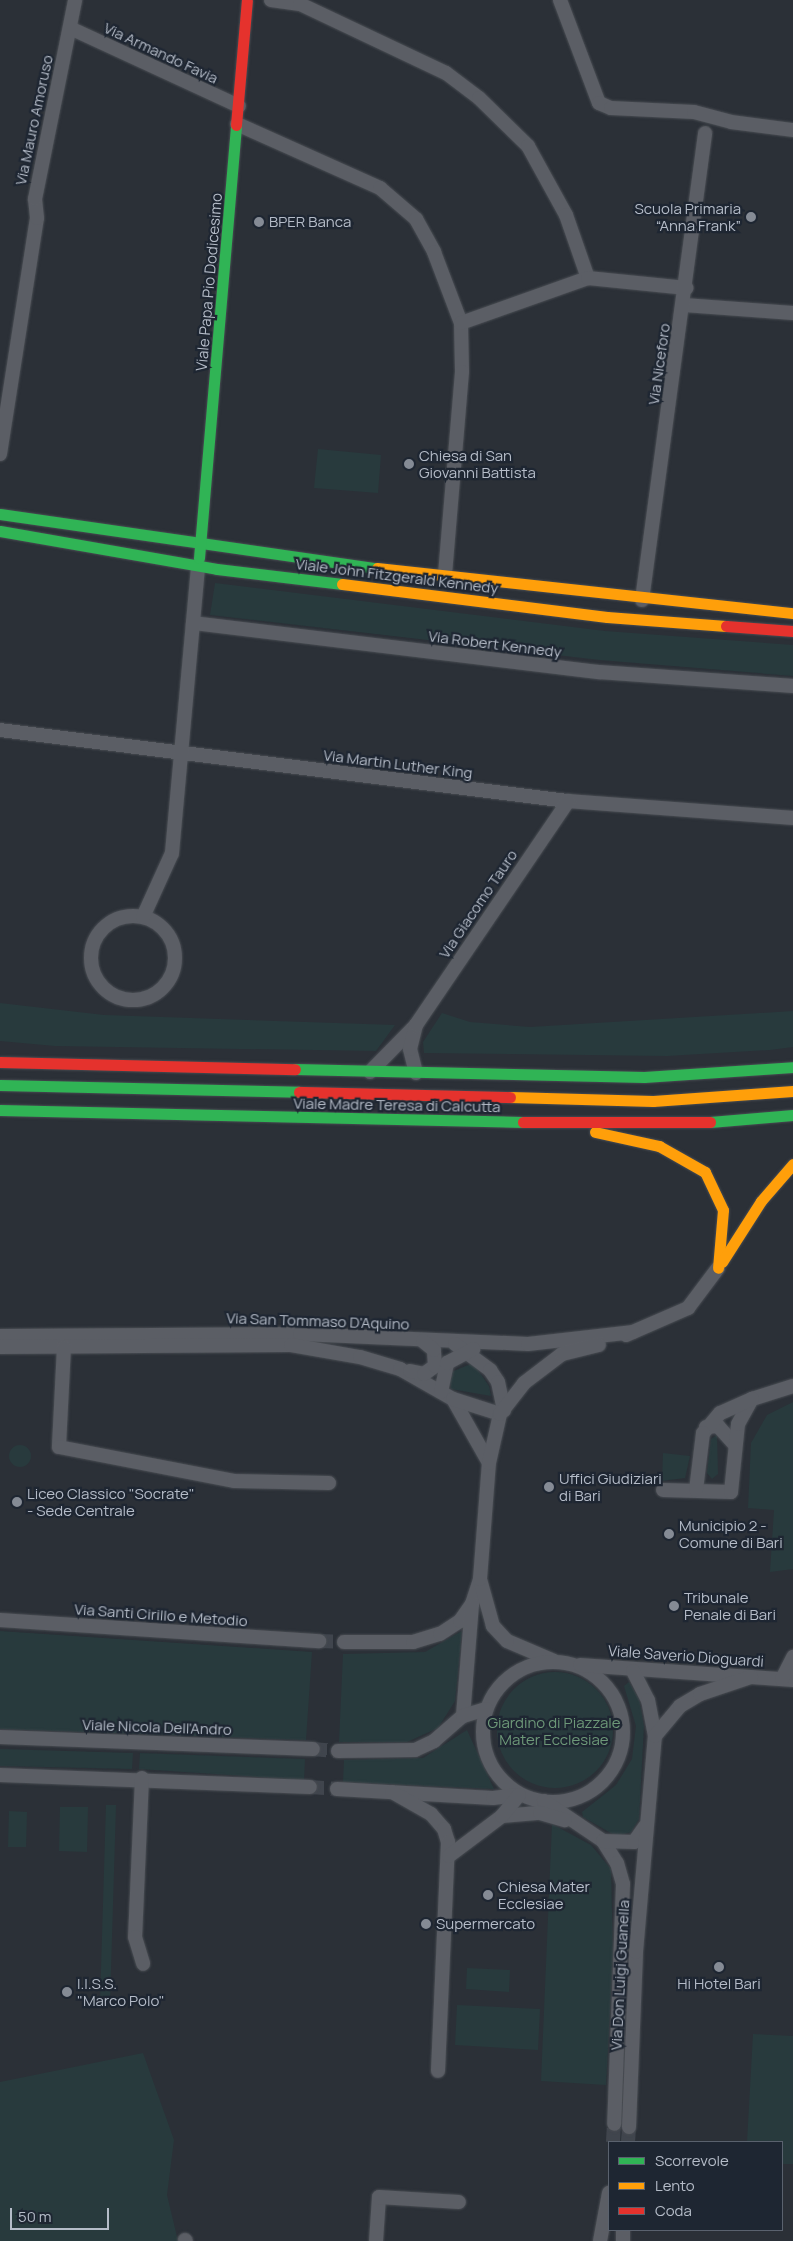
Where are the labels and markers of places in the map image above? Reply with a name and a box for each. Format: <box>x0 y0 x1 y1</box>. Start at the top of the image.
place label: Scuola Primaria “Anna Frank” <box>635 199 741 234</box>
marker: Scuola Primaria “Anna Frank” <box>745 211 757 223</box>
place label: BPER Banca <box>269 213 351 231</box>
marker: BPER Banca <box>253 216 265 228</box>
place label: Chiesa di San Giovanni Battista <box>419 446 536 481</box>
marker: Chiesa di San Giovanni Battista <box>403 458 415 470</box>
place label: Uffici Giudiziari di Bari <box>559 1469 662 1504</box>
marker: Uffici Giudiziari di Bari <box>543 1481 555 1493</box>
place label: Liceo Classico "Socrate" - Sede Centrale <box>27 1484 195 1519</box>
marker: Liceo Classico "Socrate" - Sede Centrale <box>11 1496 23 1508</box>
place label: Municipio 2 - Comune di Bari <box>679 1516 783 1551</box>
marker: Municipio 2 - Comune di Bari <box>663 1528 675 1540</box>
place label: Tribunale Penale di Bari <box>684 1588 776 1623</box>
marker: Tribunale Penale di Bari <box>668 1600 680 1612</box>
place label: Chiesa Mater Ecclesiae <box>498 1877 590 1912</box>
marker: Chiesa Mater Ecclesiae <box>482 1889 494 1901</box>
place label: Supermercato <box>436 1915 535 1933</box>
marker: Supermercato <box>420 1918 432 1930</box>
marker: Hi Hotel Bari <box>713 1961 725 1973</box>
place label: I.I.S.S. "Marco Polo" <box>77 1974 165 2009</box>
place label: Hi Hotel Bari <box>677 1975 761 1993</box>
marker: I.I.S.S. "Marco Polo" <box>61 1986 73 1998</box>

